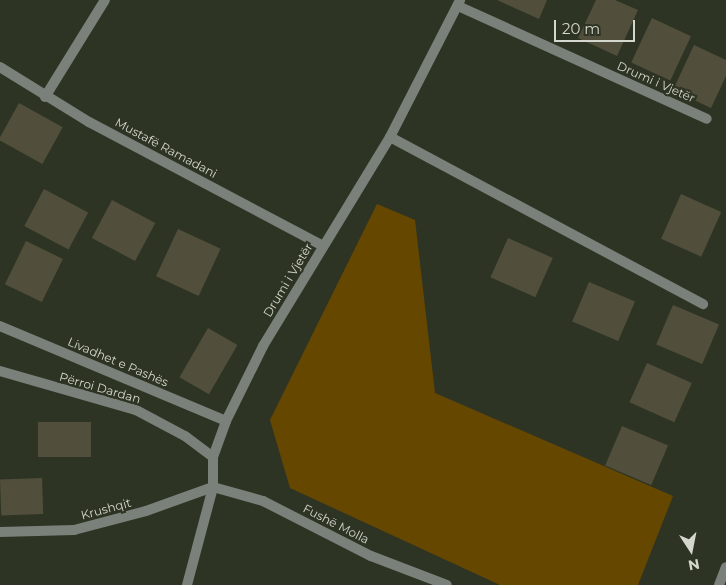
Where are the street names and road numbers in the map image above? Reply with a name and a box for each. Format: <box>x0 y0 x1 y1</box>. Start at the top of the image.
street label: Drumi i Vjetër <box>615 58 697 106</box>
street label: Mustafë Ramadani <box>113 115 219 181</box>
street label: Drumi i Vjetër <box>260 240 316 320</box>
street label: Livadhet e Pashës <box>65 334 171 390</box>
street label: Përroi Dardan <box>58 370 142 406</box>
street label: Krushqit <box>79 495 133 523</box>
street label: Fushë Molla <box>301 501 371 547</box>

